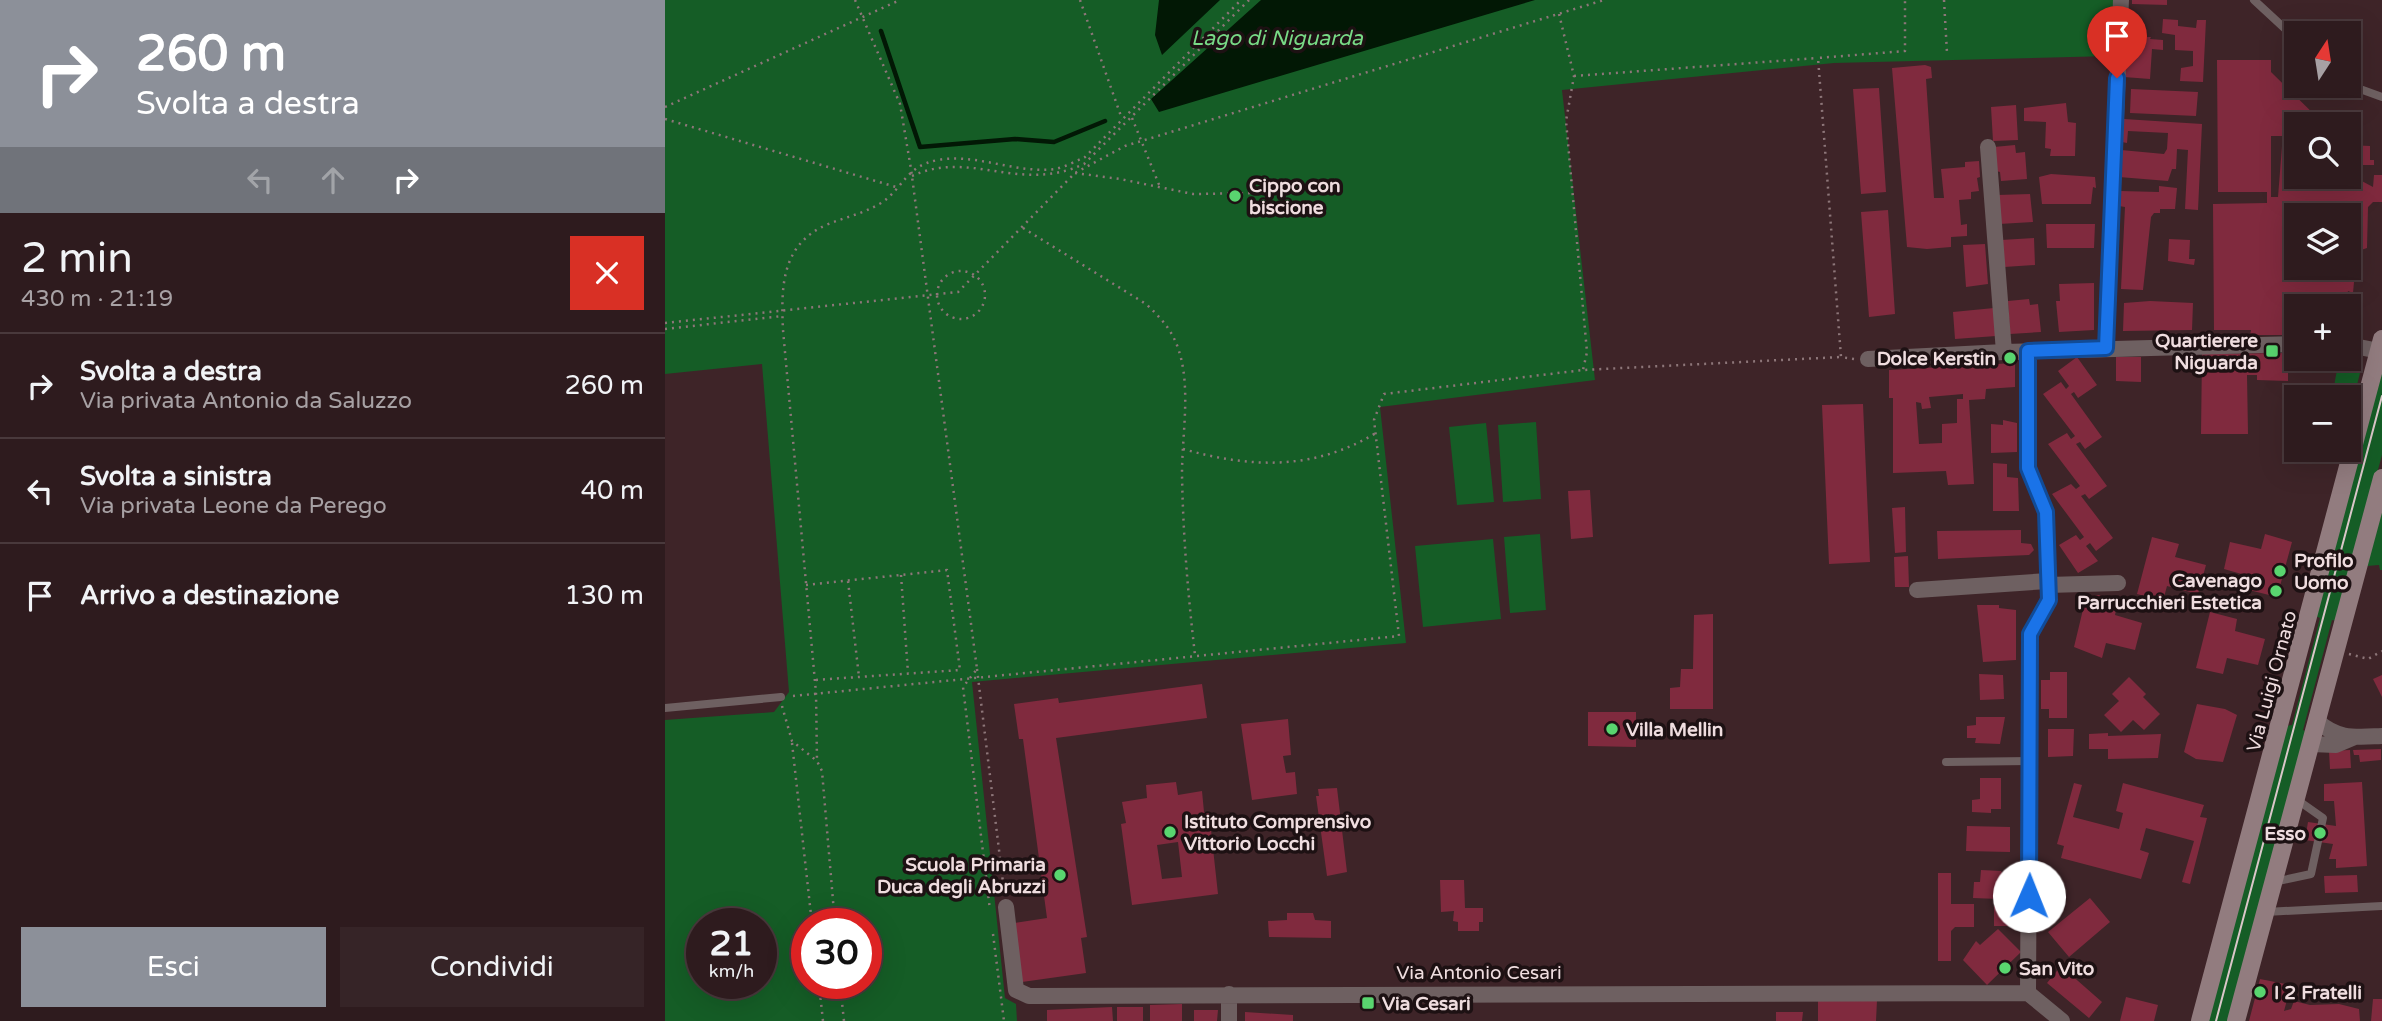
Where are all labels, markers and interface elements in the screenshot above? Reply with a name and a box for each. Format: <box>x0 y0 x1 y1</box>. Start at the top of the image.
pin <box>2087 6 2147 78</box>
icon: arrive <box>2098 17 2136 55</box>
north arrow <box>2284 21 2361 98</box>
map controls <box>2284 21 2361 462</box>
text: 260 m <box>136 25 286 84</box>
water label: Lago di Niguarda <box>1191 26 1364 51</box>
icon: right <box>21 28 112 119</box>
text: Svolta a destra <box>136 85 360 123</box>
button: search <box>2284 112 2361 189</box>
icon: left <box>241 161 279 199</box>
icon: ahead <box>314 161 352 199</box>
icon: right <box>387 161 425 199</box>
place label: Cippo con biscione <box>1249 175 1341 219</box>
marker: Cippo con biscione <box>1227 188 1243 204</box>
button: layers <box>2284 203 2361 280</box>
text: 2 min <box>21 233 133 284</box>
button: close <box>570 236 644 310</box>
text: 430 m · 21:19 <box>21 285 173 313</box>
button: + <box>2284 294 2361 371</box>
place label: Quartierere Niguarda <box>2155 330 2258 375</box>
marker: Quartierere Niguarda <box>2264 343 2280 359</box>
place label: Dolce Kerstin <box>1877 348 1996 370</box>
marker: Dolce Kerstin <box>2002 350 2018 366</box>
text: Svolta a destra <box>80 356 262 387</box>
icon: right <box>21 367 59 405</box>
text: 260 m <box>564 370 644 401</box>
button: − <box>2284 385 2361 462</box>
text: Via privata Antonio da Saluzzo <box>80 387 412 415</box>
text: Svolta a sinistra <box>80 461 272 492</box>
icon: left <box>21 472 59 510</box>
text: 40 m <box>581 475 644 506</box>
text: Via privata Leone da Perego <box>80 492 387 520</box>
place label: Profilo Uomo <box>2294 550 2353 594</box>
marker: Profilo Uomo <box>2272 563 2288 579</box>
place label: Cavenago Parrucchieri Estetica <box>2077 570 2262 614</box>
icon: arrive <box>21 577 59 615</box>
text: Arrivo a destinazione <box>80 580 339 611</box>
text: 130 m <box>564 580 644 611</box>
marker: Cavenago Parrucchieri Estetica <box>2268 583 2284 599</box>
street label: Via Luigi Ornato <box>2243 608 2301 754</box>
place label: Villa Mellin <box>1626 719 1723 741</box>
marker: Villa Mellin <box>1604 721 1620 737</box>
place label: Istituto Comprensivo Vittorio Locchi <box>1184 811 1371 855</box>
place label: Esso <box>2264 823 2306 845</box>
marker: Istituto Comprensivo Vittorio Locchi <box>1162 824 1178 840</box>
marker: Esso <box>2312 825 2328 841</box>
place label: Scuola Primaria Duca degli Abruzzi <box>877 854 1046 899</box>
position arrow <box>1992 859 2066 933</box>
marker: Scuola Primaria Duca degli Abruzzi <box>1052 867 1068 883</box>
speed limit sign: 30 <box>791 908 882 999</box>
text: 21 <box>710 923 753 965</box>
button: Esci <box>21 927 326 1007</box>
button: Condividi <box>340 927 644 1007</box>
place label: San Vito <box>2019 958 2094 980</box>
text: km/h <box>709 960 754 982</box>
marker: San Vito <box>1997 960 2013 976</box>
street label: Via Antonio Cesari <box>1396 962 1562 984</box>
place label: I 2 Fratelli <box>2274 982 2362 1004</box>
marker: I 2 Fratelli <box>2252 984 2268 1000</box>
place label: Via Cesari <box>1382 993 1471 1015</box>
marker: Via Cesari <box>1360 995 1376 1011</box>

